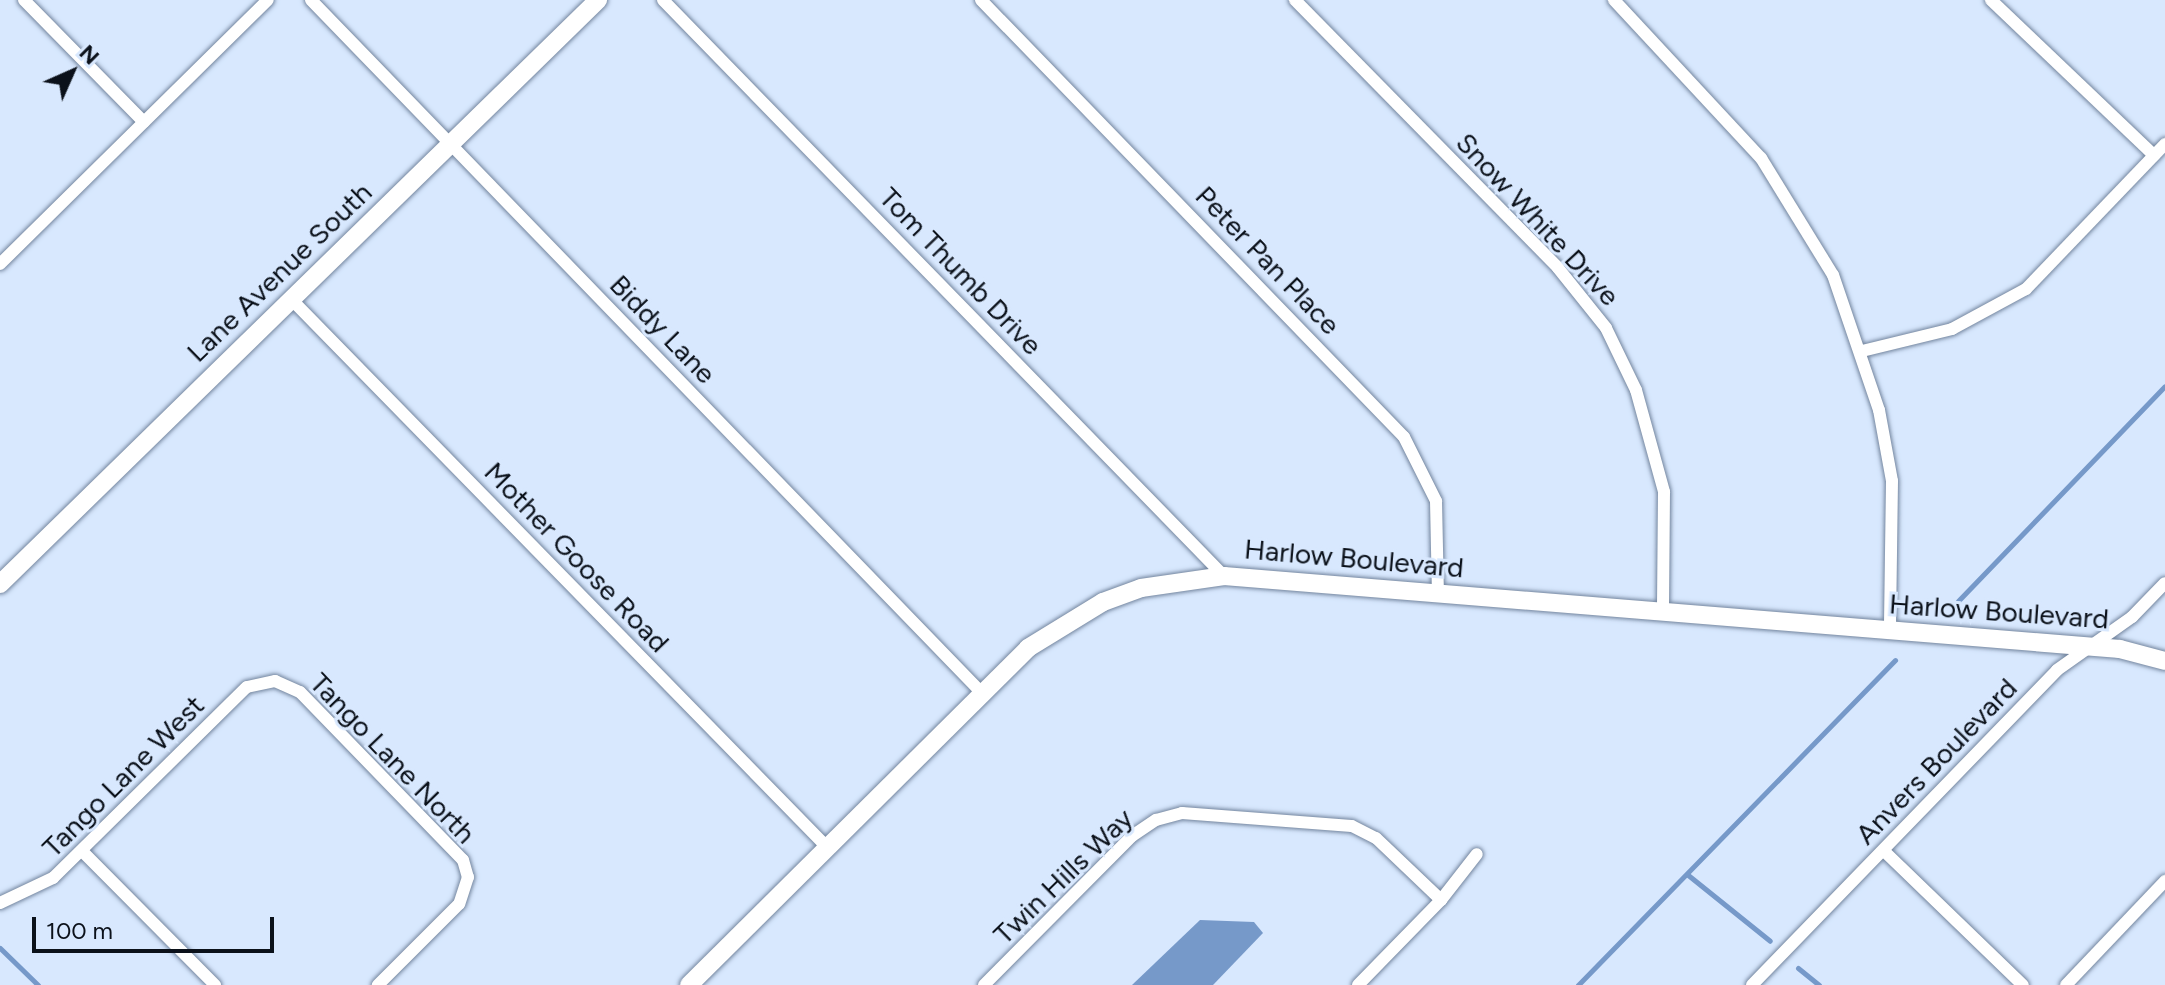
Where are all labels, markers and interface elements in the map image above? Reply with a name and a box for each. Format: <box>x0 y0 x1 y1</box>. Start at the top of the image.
north arrow <box>32 32 112 112</box>
text: N <box>74 39 105 70</box>
street label: Snow White Drive <box>1449 126 1627 312</box>
street label: Lane Avenue South <box>180 175 378 369</box>
street label: Peter Pan Place <box>1189 179 1347 341</box>
street label: Tom Thumb Drive <box>873 180 1049 362</box>
street label: Biddy Lane <box>603 268 723 390</box>
street label: Mother Goose Road <box>478 455 676 659</box>
street label: Harlow Boulevard <box>1243 532 1465 584</box>
street label: Harlow Boulevard <box>1888 587 2110 635</box>
street label: Tango Lane North <box>303 666 483 850</box>
street label: Anvers Boulevard <box>1848 671 2024 851</box>
street label: Tango Lane West <box>35 688 211 864</box>
street label: Twin Hills Way <box>986 801 1140 951</box>
scale bar <box>36 901 278 951</box>
text: 100 m <box>46 916 113 945</box>

